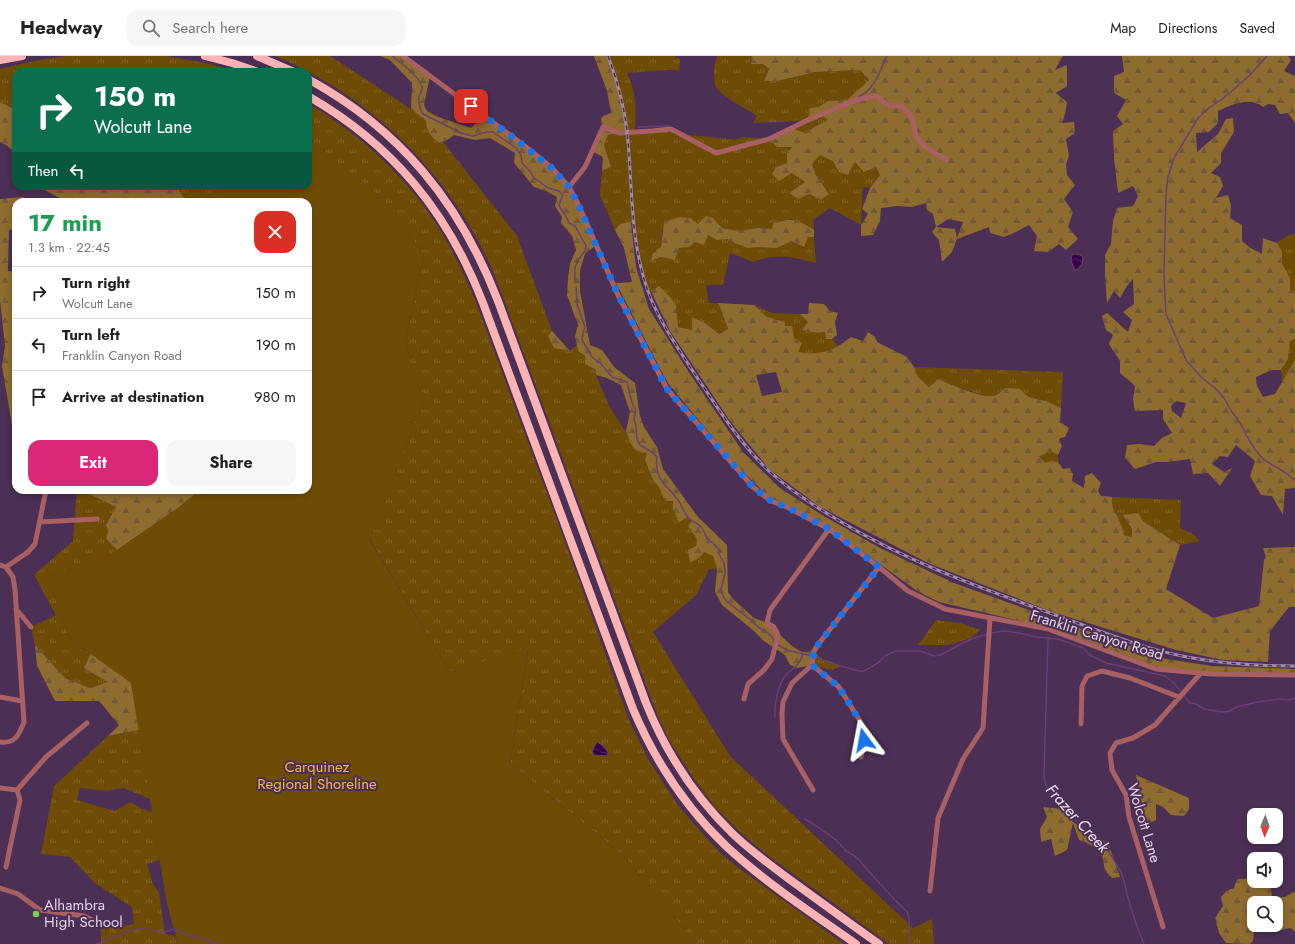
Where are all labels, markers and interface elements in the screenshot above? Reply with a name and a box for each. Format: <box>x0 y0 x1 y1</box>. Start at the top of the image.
search box <box>126 10 406 46</box>
text: Headway <box>20 14 102 41</box>
icon: search <box>140 17 162 39</box>
text: Search here <box>172 17 248 39</box>
text: Map <box>1110 18 1136 38</box>
text: Directions <box>1158 18 1218 38</box>
text: Saved <box>1240 18 1275 38</box>
text: 150 m <box>94 76 176 117</box>
icon: right <box>28 84 80 136</box>
pin <box>454 89 488 123</box>
icon: arrive <box>460 95 482 117</box>
text: Wolcutt Lane <box>94 114 192 140</box>
text: Then <box>28 160 58 182</box>
icon: left <box>66 160 88 182</box>
text: 17 min <box>28 205 102 240</box>
button: close <box>254 211 296 253</box>
text: 1.3 km · 22:45 <box>28 238 110 257</box>
text: Turn right <box>62 272 130 294</box>
icon: right <box>28 282 50 304</box>
text: 150 m <box>256 282 296 304</box>
text: Wolcutt Lane <box>62 294 133 313</box>
text: Turn left <box>62 324 120 346</box>
icon: left <box>28 334 50 356</box>
text: 190 m <box>255 334 296 356</box>
text: Franklin Canyon Road <box>62 346 182 365</box>
icon: arrive <box>28 386 50 408</box>
text: Arrive at destination <box>62 386 204 408</box>
text: 980 m <box>254 386 296 408</box>
button: Exit <box>28 440 158 486</box>
button: Share <box>166 440 296 486</box>
street label: Franklin Canyon Road <box>1028 604 1166 666</box>
position arrow <box>843 719 885 761</box>
park label: Carquinez Regional Shoreline <box>257 756 377 795</box>
water label: Frazer Creek <box>1041 779 1115 859</box>
street label: Wolcott Lane <box>1122 781 1167 866</box>
north arrow <box>1247 808 1283 844</box>
map controls <box>1247 808 1283 932</box>
button: sound <box>1247 852 1283 888</box>
place label: Alhambra High School <box>44 894 123 933</box>
button: search <box>1247 896 1283 932</box>
marker: Alhambra High School <box>31 909 41 919</box>

